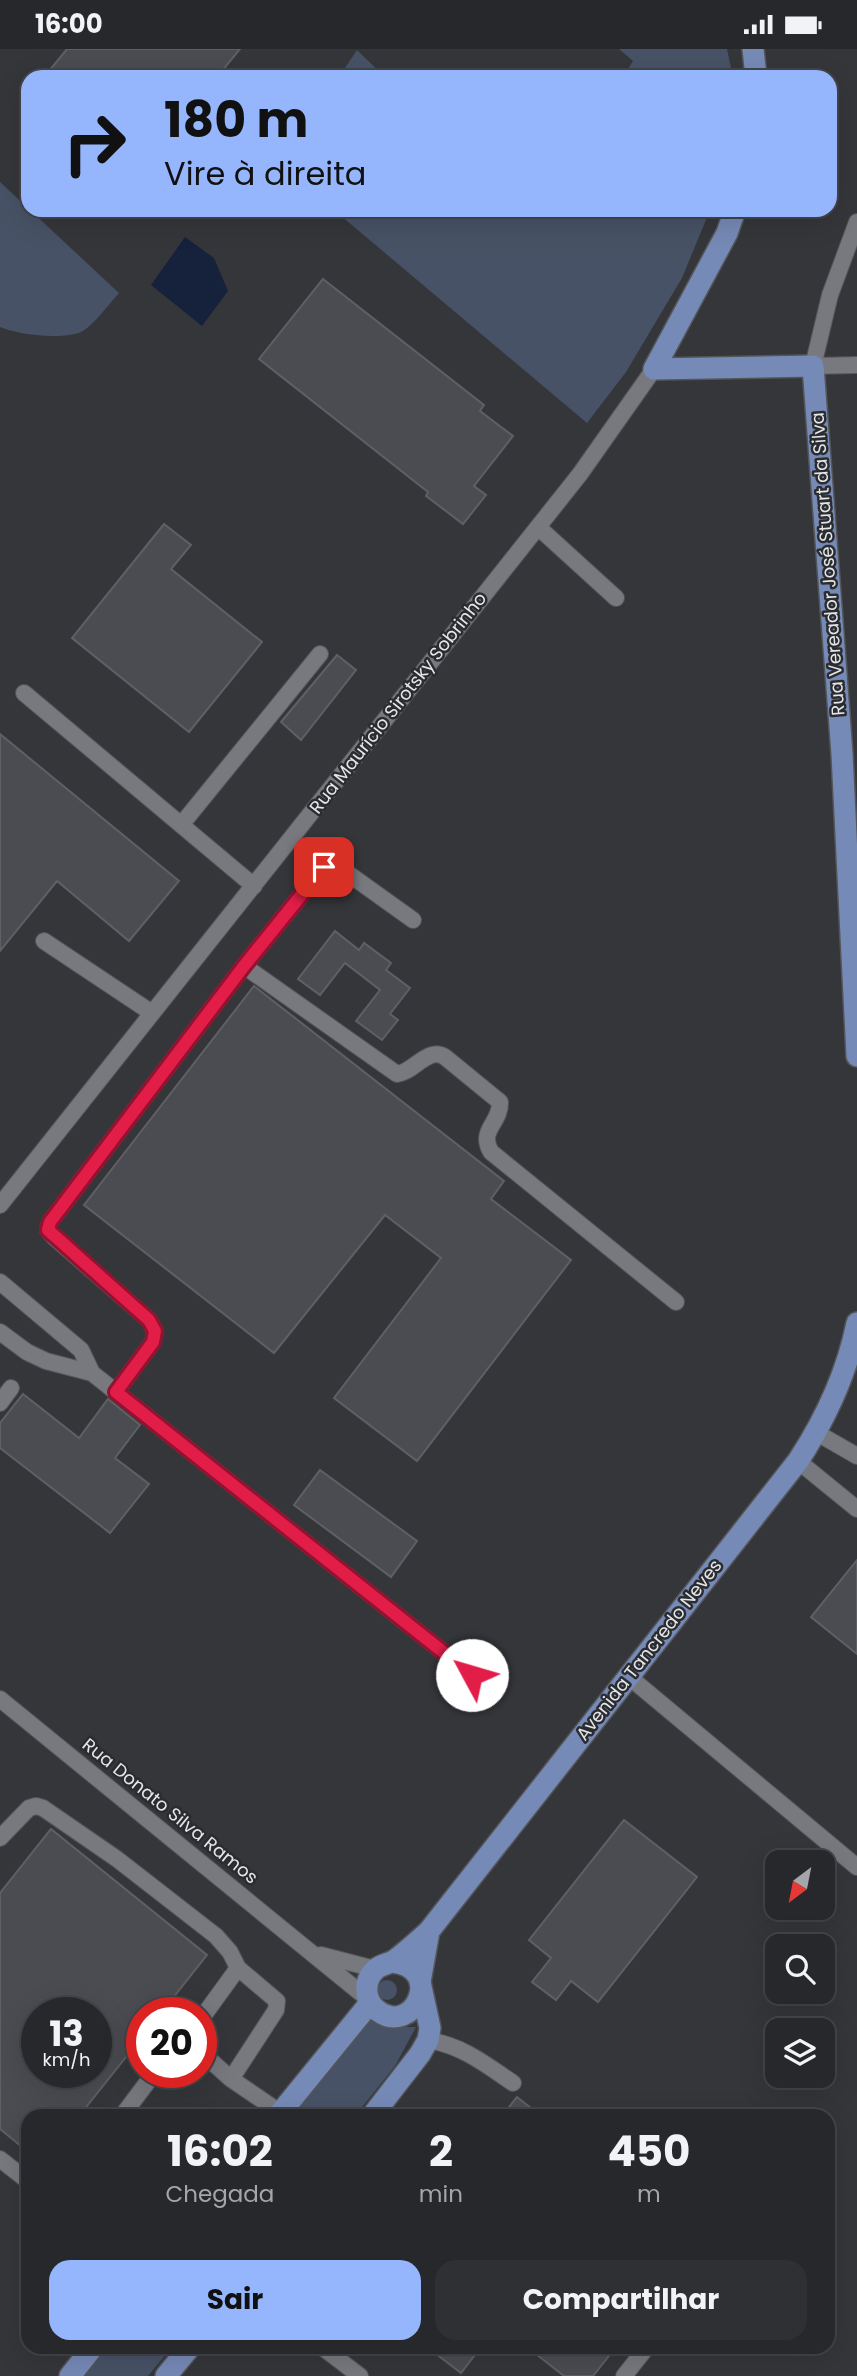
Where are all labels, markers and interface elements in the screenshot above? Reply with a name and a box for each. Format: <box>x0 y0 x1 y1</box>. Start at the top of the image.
text: 16:00 <box>35 6 103 42</box>
text: 180 m <box>164 86 308 154</box>
icon: right <box>49 98 140 189</box>
text: Vire à direita <box>164 151 366 196</box>
street label: Rua Vereador José Stuart da Silva <box>804 411 851 717</box>
street label: Rua Maurício Sirotsky Sobrinho <box>303 587 492 819</box>
pin <box>294 837 354 897</box>
icon: arrive <box>305 848 343 886</box>
street label: Avenida Tancredo Neves <box>570 1554 727 1746</box>
position arrow <box>435 1638 509 1712</box>
street label: Rua Donato Silva Ramos <box>77 1732 263 1889</box>
north arrow <box>765 1850 835 1920</box>
map controls <box>765 1850 835 2088</box>
button: search <box>765 1934 835 2004</box>
speed limit sign: 20 <box>126 1997 217 2088</box>
text: 13 <box>49 2009 84 2058</box>
button: layers <box>765 2018 835 2088</box>
text: km/h <box>43 2047 90 2072</box>
text: 16:02 <box>167 2122 273 2181</box>
text: 2 <box>429 2122 453 2181</box>
text: 450 <box>607 2122 691 2181</box>
text: Chegada <box>165 2178 274 2210</box>
text: min <box>419 2178 463 2210</box>
text: m <box>637 2178 661 2210</box>
button: Sair <box>49 2260 421 2340</box>
button: Compartilhar <box>435 2260 807 2340</box>

